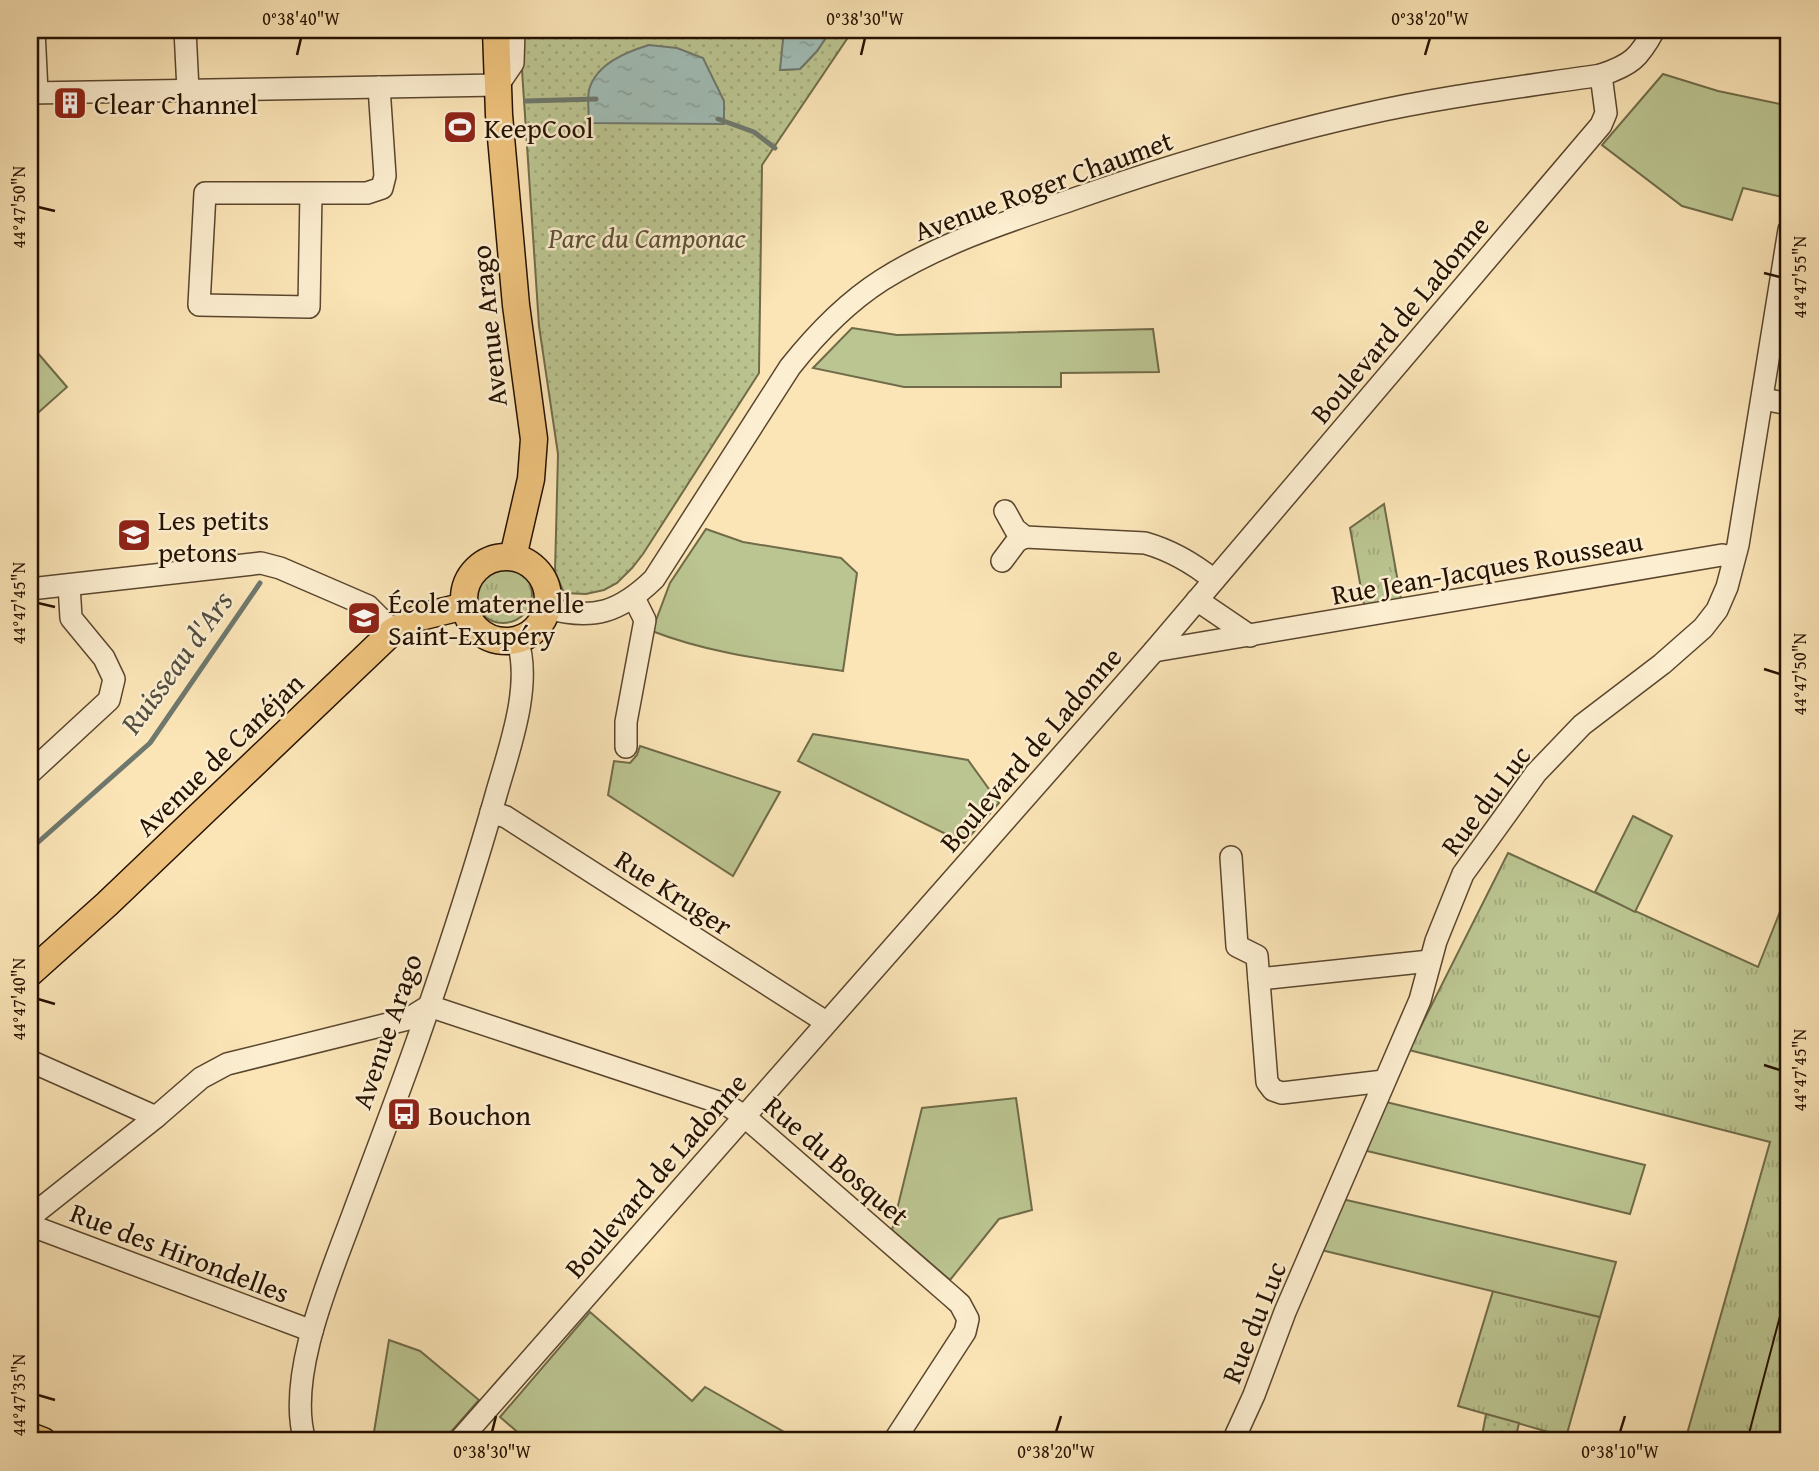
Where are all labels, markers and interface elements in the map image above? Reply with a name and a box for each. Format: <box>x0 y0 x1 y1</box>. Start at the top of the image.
text: 0°38'40"W <box>262 5 341 32</box>
text: 0°38'30"W <box>826 5 905 32</box>
text: 0°38'20"W <box>1391 5 1470 32</box>
place label: Clear Channel <box>94 83 258 124</box>
building icon: Clear Channel <box>51 84 89 122</box>
place label: KeepCool <box>484 107 594 148</box>
sports icon: KeepCool <box>441 108 479 146</box>
street label: Avenue Roger Chaumet <box>908 119 1178 251</box>
text: 44°47'50"N <box>5 165 32 248</box>
street label: Boulevard de Ladonne <box>1300 206 1498 432</box>
park label: Parc du Camponac <box>547 217 747 258</box>
text: 44°47'55"N <box>1786 235 1813 318</box>
street label: Avenue Arago <box>459 243 517 409</box>
place label: Les petits petons <box>158 499 269 572</box>
school or university icon: Les petits petons <box>115 516 153 554</box>
street label: Rue Jean-Jacques Rousseau <box>1328 519 1646 615</box>
text: 44°47'45"N <box>5 561 32 644</box>
water label: Ruisseau d'Ars <box>108 581 243 744</box>
place label: École maternelle Saint-Exupéry <box>388 582 584 655</box>
school or university icon: École maternelle Saint-Exupéry <box>345 599 383 637</box>
text: 44°47'50"N <box>1786 632 1813 715</box>
street label: Boulevard de Ladonne <box>929 637 1131 861</box>
street label: Avenue de Canéjan <box>126 663 313 845</box>
street label: Rue du Luc <box>1430 737 1540 863</box>
street label: Rue Kruger <box>607 839 741 946</box>
street label: Avenue Arago <box>340 948 432 1114</box>
text: 44°47'40"N <box>5 957 32 1040</box>
text: 44°47'45"N <box>1786 1028 1813 1111</box>
street label: Boulevard de Ladonne <box>554 1063 756 1287</box>
street label: Rue du Bosquet <box>755 1085 919 1235</box>
place label: Bouchon <box>428 1094 531 1135</box>
bus stop icon: Bouchon <box>385 1095 423 1133</box>
street label: Rue des Hirondelles <box>65 1191 295 1313</box>
street label: Rue du Luc <box>1210 1255 1296 1389</box>
text: 44°47'35"N <box>5 1353 32 1436</box>
text: 0°38'30"W <box>453 1438 532 1465</box>
text: 0°38'20"W <box>1017 1438 1096 1465</box>
text: 0°38'10"W <box>1581 1438 1660 1465</box>

